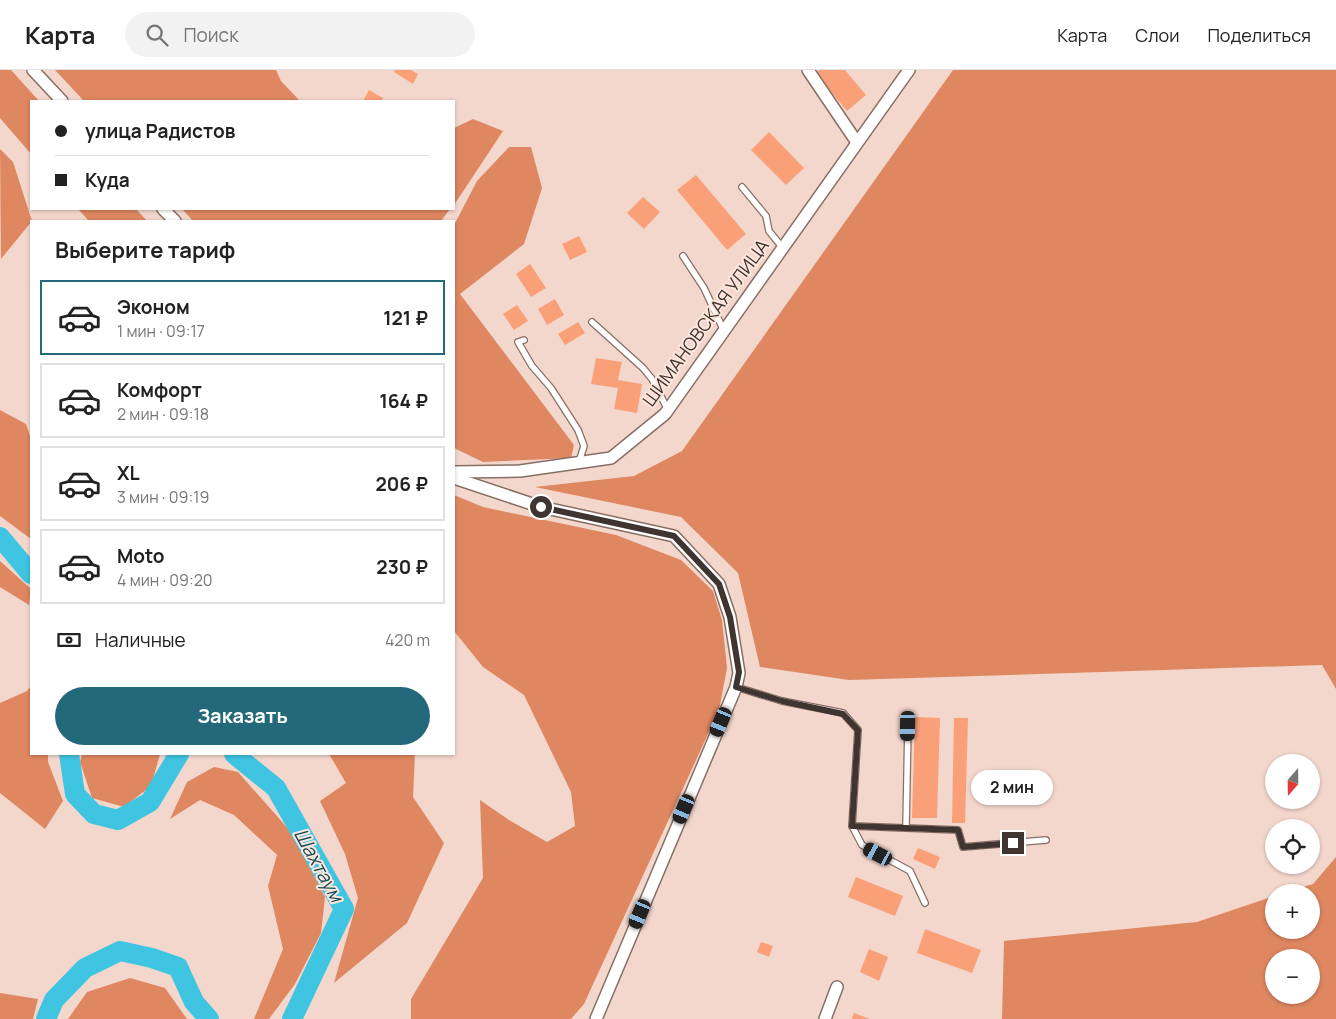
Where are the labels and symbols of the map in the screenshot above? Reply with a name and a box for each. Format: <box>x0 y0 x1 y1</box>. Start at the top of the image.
street label: ШИМАНОВСКАЯ УЛИЦА <box>637 234 774 411</box>
route start <box>530 496 552 518</box>
car <box>708 705 733 739</box>
car <box>900 711 915 741</box>
north arrow <box>1265 754 1320 809</box>
callout: 2 мин <box>972 770 1054 806</box>
car <box>671 792 696 826</box>
water label: Шахтаум <box>288 824 351 908</box>
route end <box>1002 832 1024 854</box>
car <box>861 840 894 868</box>
car <box>627 897 652 931</box>

